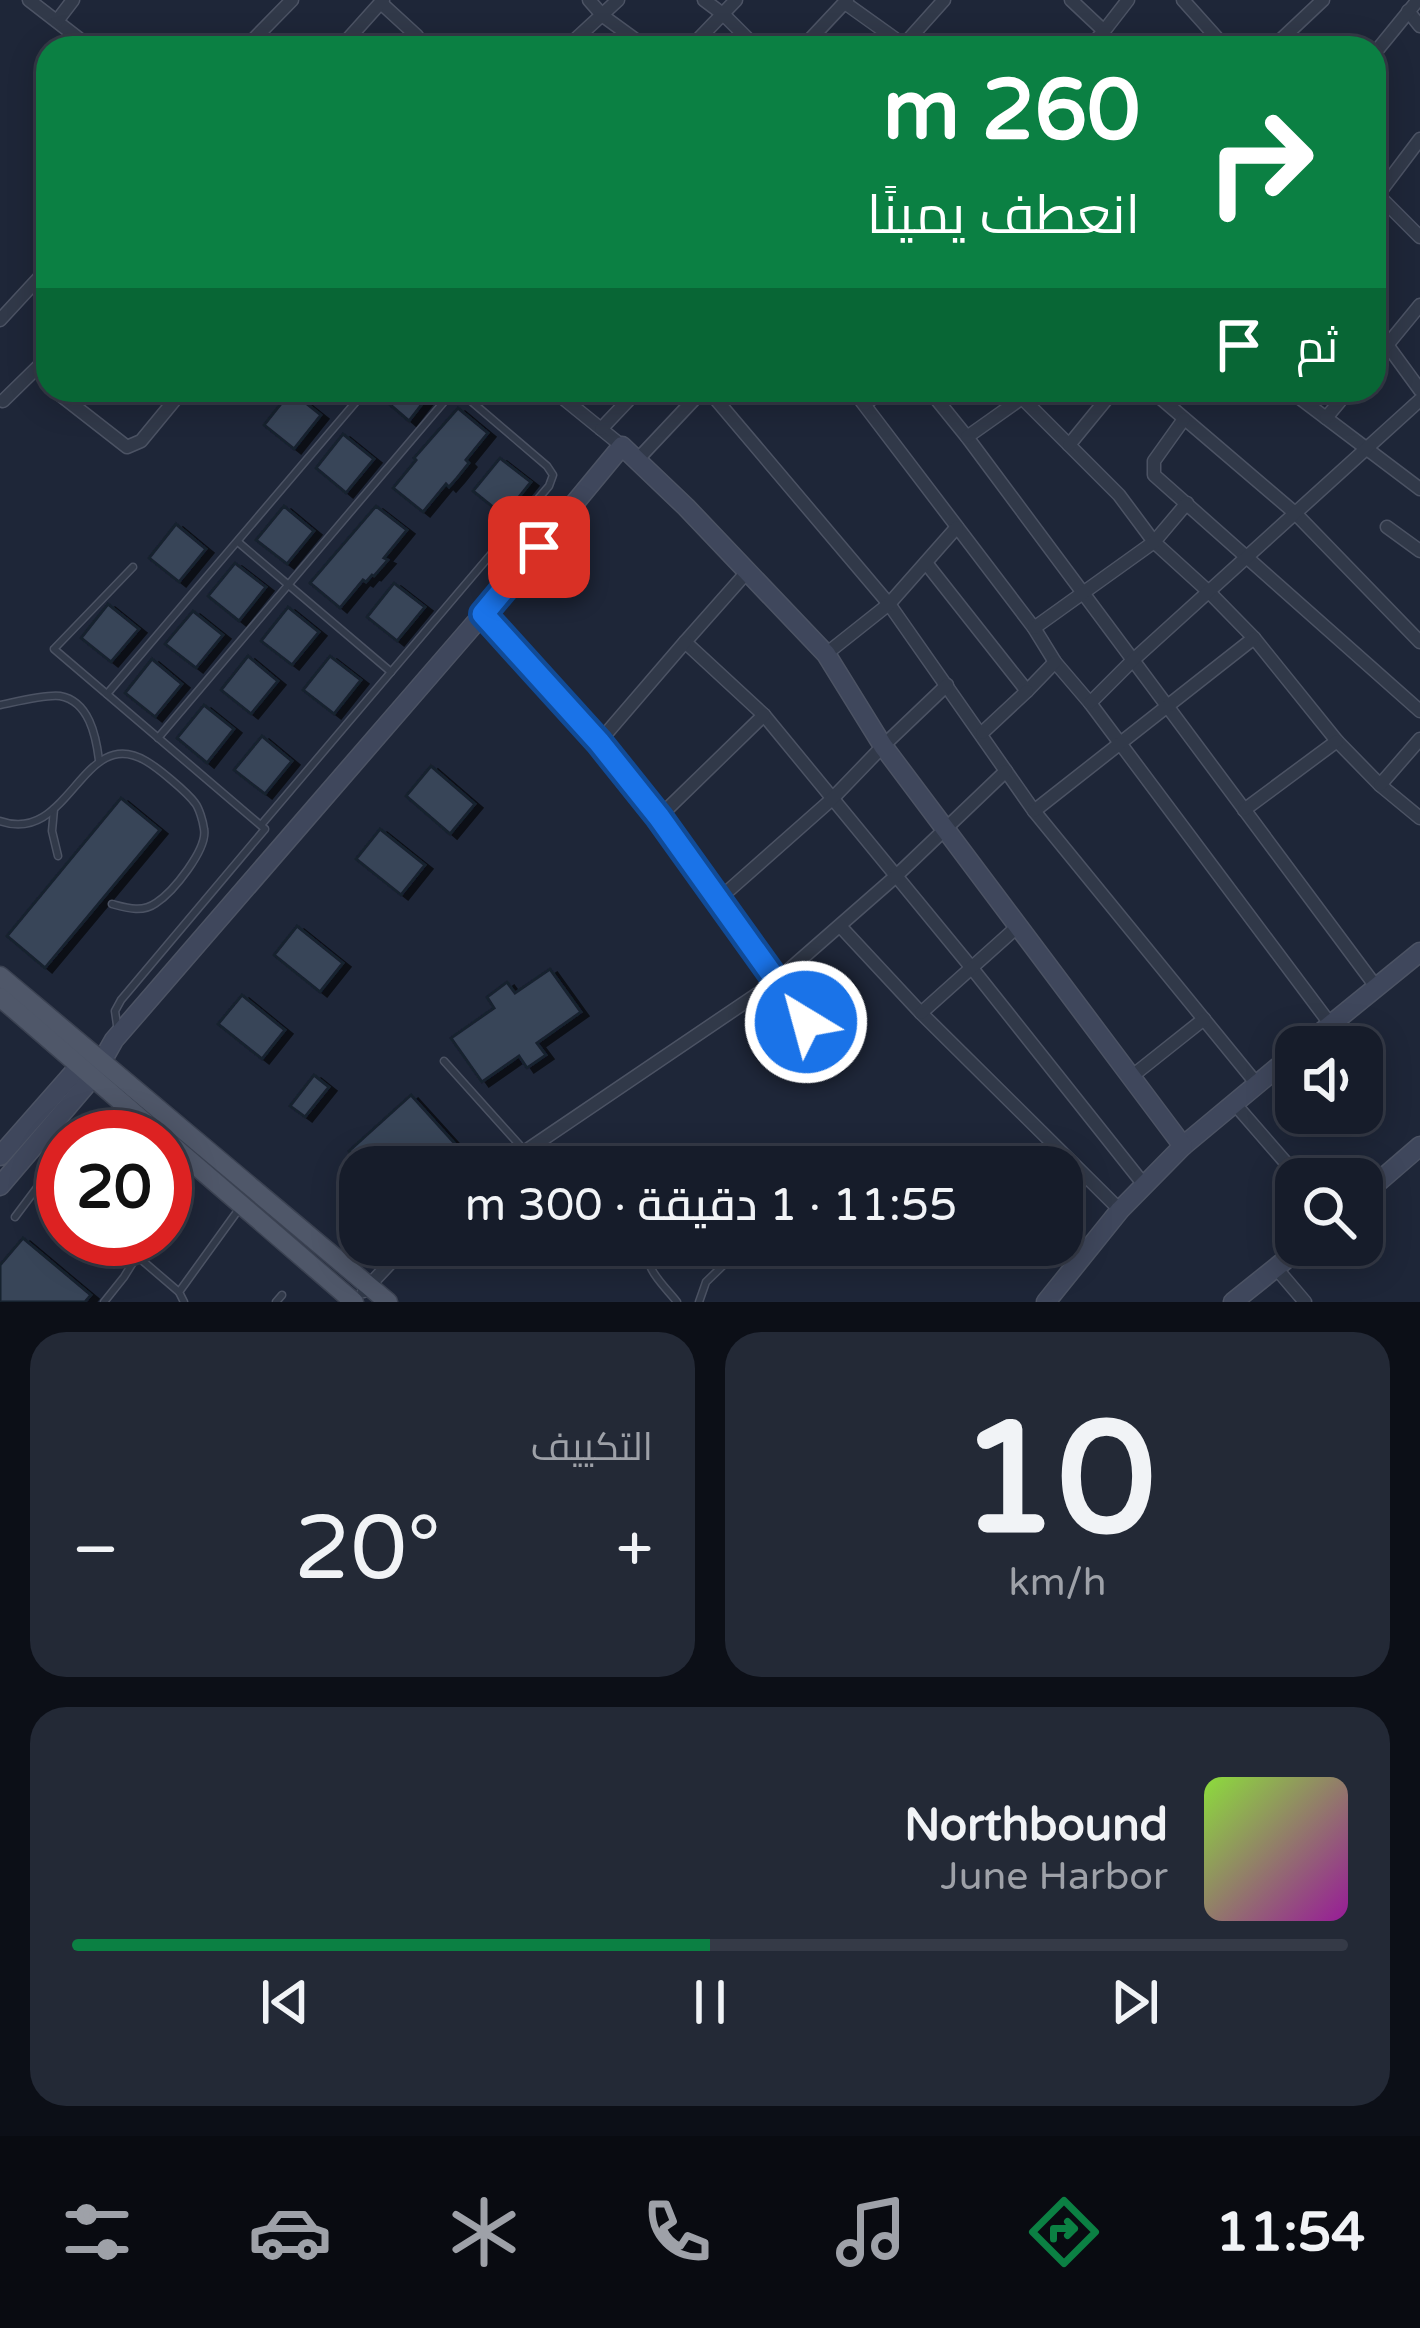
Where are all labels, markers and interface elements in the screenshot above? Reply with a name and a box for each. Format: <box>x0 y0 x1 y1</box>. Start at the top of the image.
text: 260 m <box>883 61 1140 162</box>
icon: right <box>1182 84 1338 240</box>
text: انعطف يمينًا <box>867 183 1140 248</box>
icon: arrive <box>1206 312 1272 378</box>
text: ثم <box>1296 321 1338 375</box>
pin <box>488 496 590 598</box>
icon: arrive <box>506 514 572 580</box>
position arrow <box>743 959 869 1085</box>
map controls <box>1275 1026 1383 1266</box>
button: sound <box>1275 1026 1383 1134</box>
speed limit sign: 20 <box>36 1110 192 1266</box>
button: search <box>1275 1158 1383 1266</box>
text: 11:55 · 1 دقيقة · 300 m <box>465 1179 957 1233</box>
text: 10 <box>960 1387 1155 1575</box>
text: التكييف <box>531 1424 653 1471</box>
text: 20° <box>294 1495 441 1604</box>
text: − <box>72 1510 119 1590</box>
text: + <box>616 1510 653 1590</box>
text: km/h <box>1008 1559 1107 1606</box>
text: Northbound <box>904 1799 1168 1853</box>
text: June Harbor <box>941 1853 1168 1900</box>
icon: previous <box>252 1969 318 2035</box>
icon: pause <box>677 1969 743 2035</box>
icon: next <box>1102 1969 1168 2035</box>
icon: filters <box>55 2190 139 2274</box>
icon: car <box>248 2190 332 2274</box>
icon: climate <box>442 2190 526 2274</box>
icon: phone <box>635 2190 719 2274</box>
icon: music <box>829 2190 913 2274</box>
icon: directions <box>1022 2190 1106 2274</box>
text: 11:54 <box>1216 2200 1365 2265</box>

